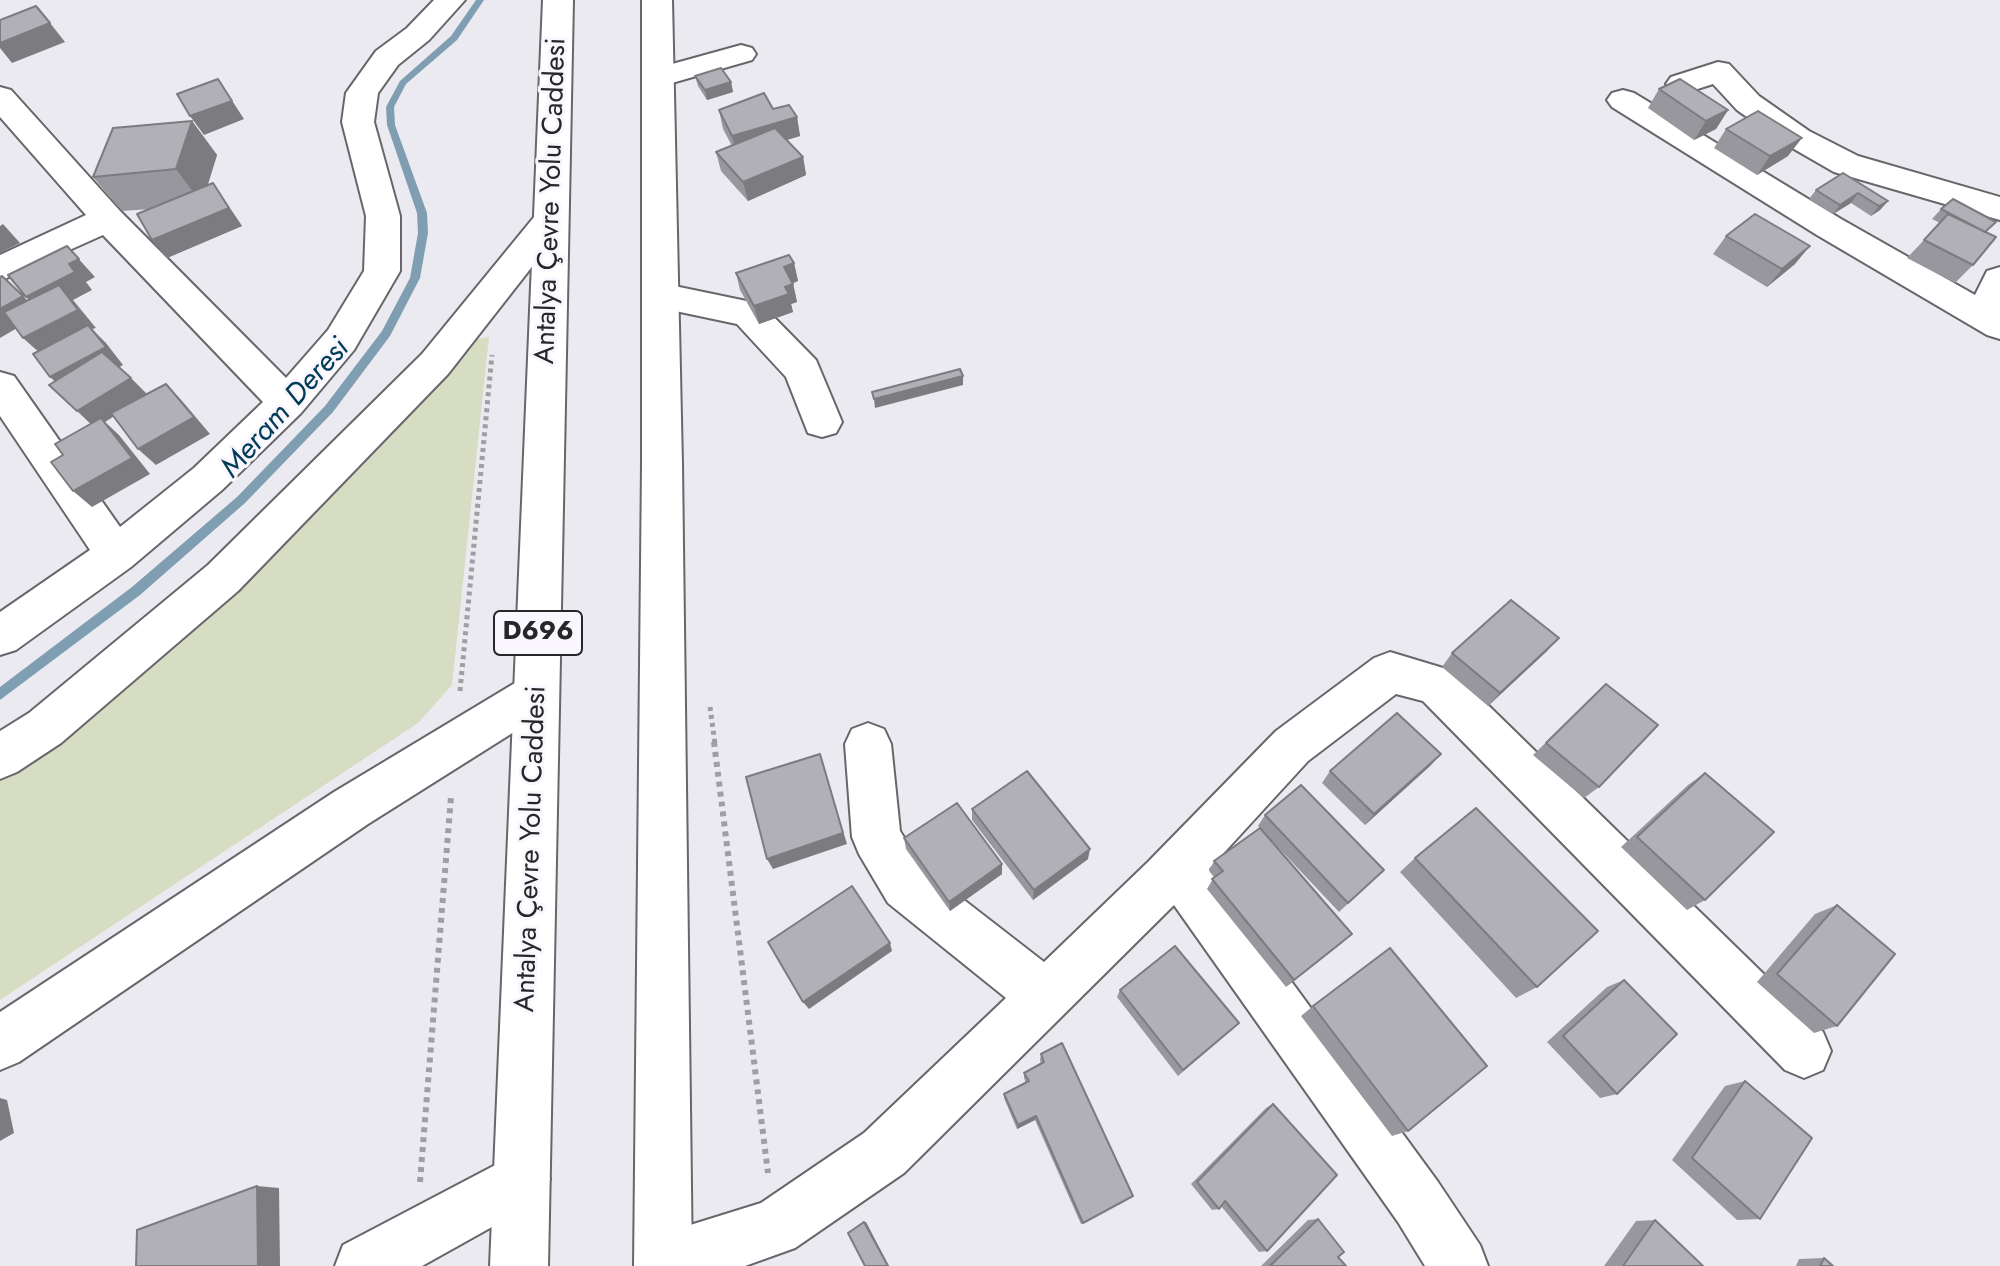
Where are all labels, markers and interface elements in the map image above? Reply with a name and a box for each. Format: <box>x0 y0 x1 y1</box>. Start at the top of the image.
street label: Antalya Çevre Yolu Caddesi <box>530 37 574 365</box>
water label: Meram Deresi <box>214 332 358 486</box>
road number: D696 <box>494 611 582 655</box>
street label: Antalya Çevre Yolu Caddesi <box>510 685 554 1013</box>

